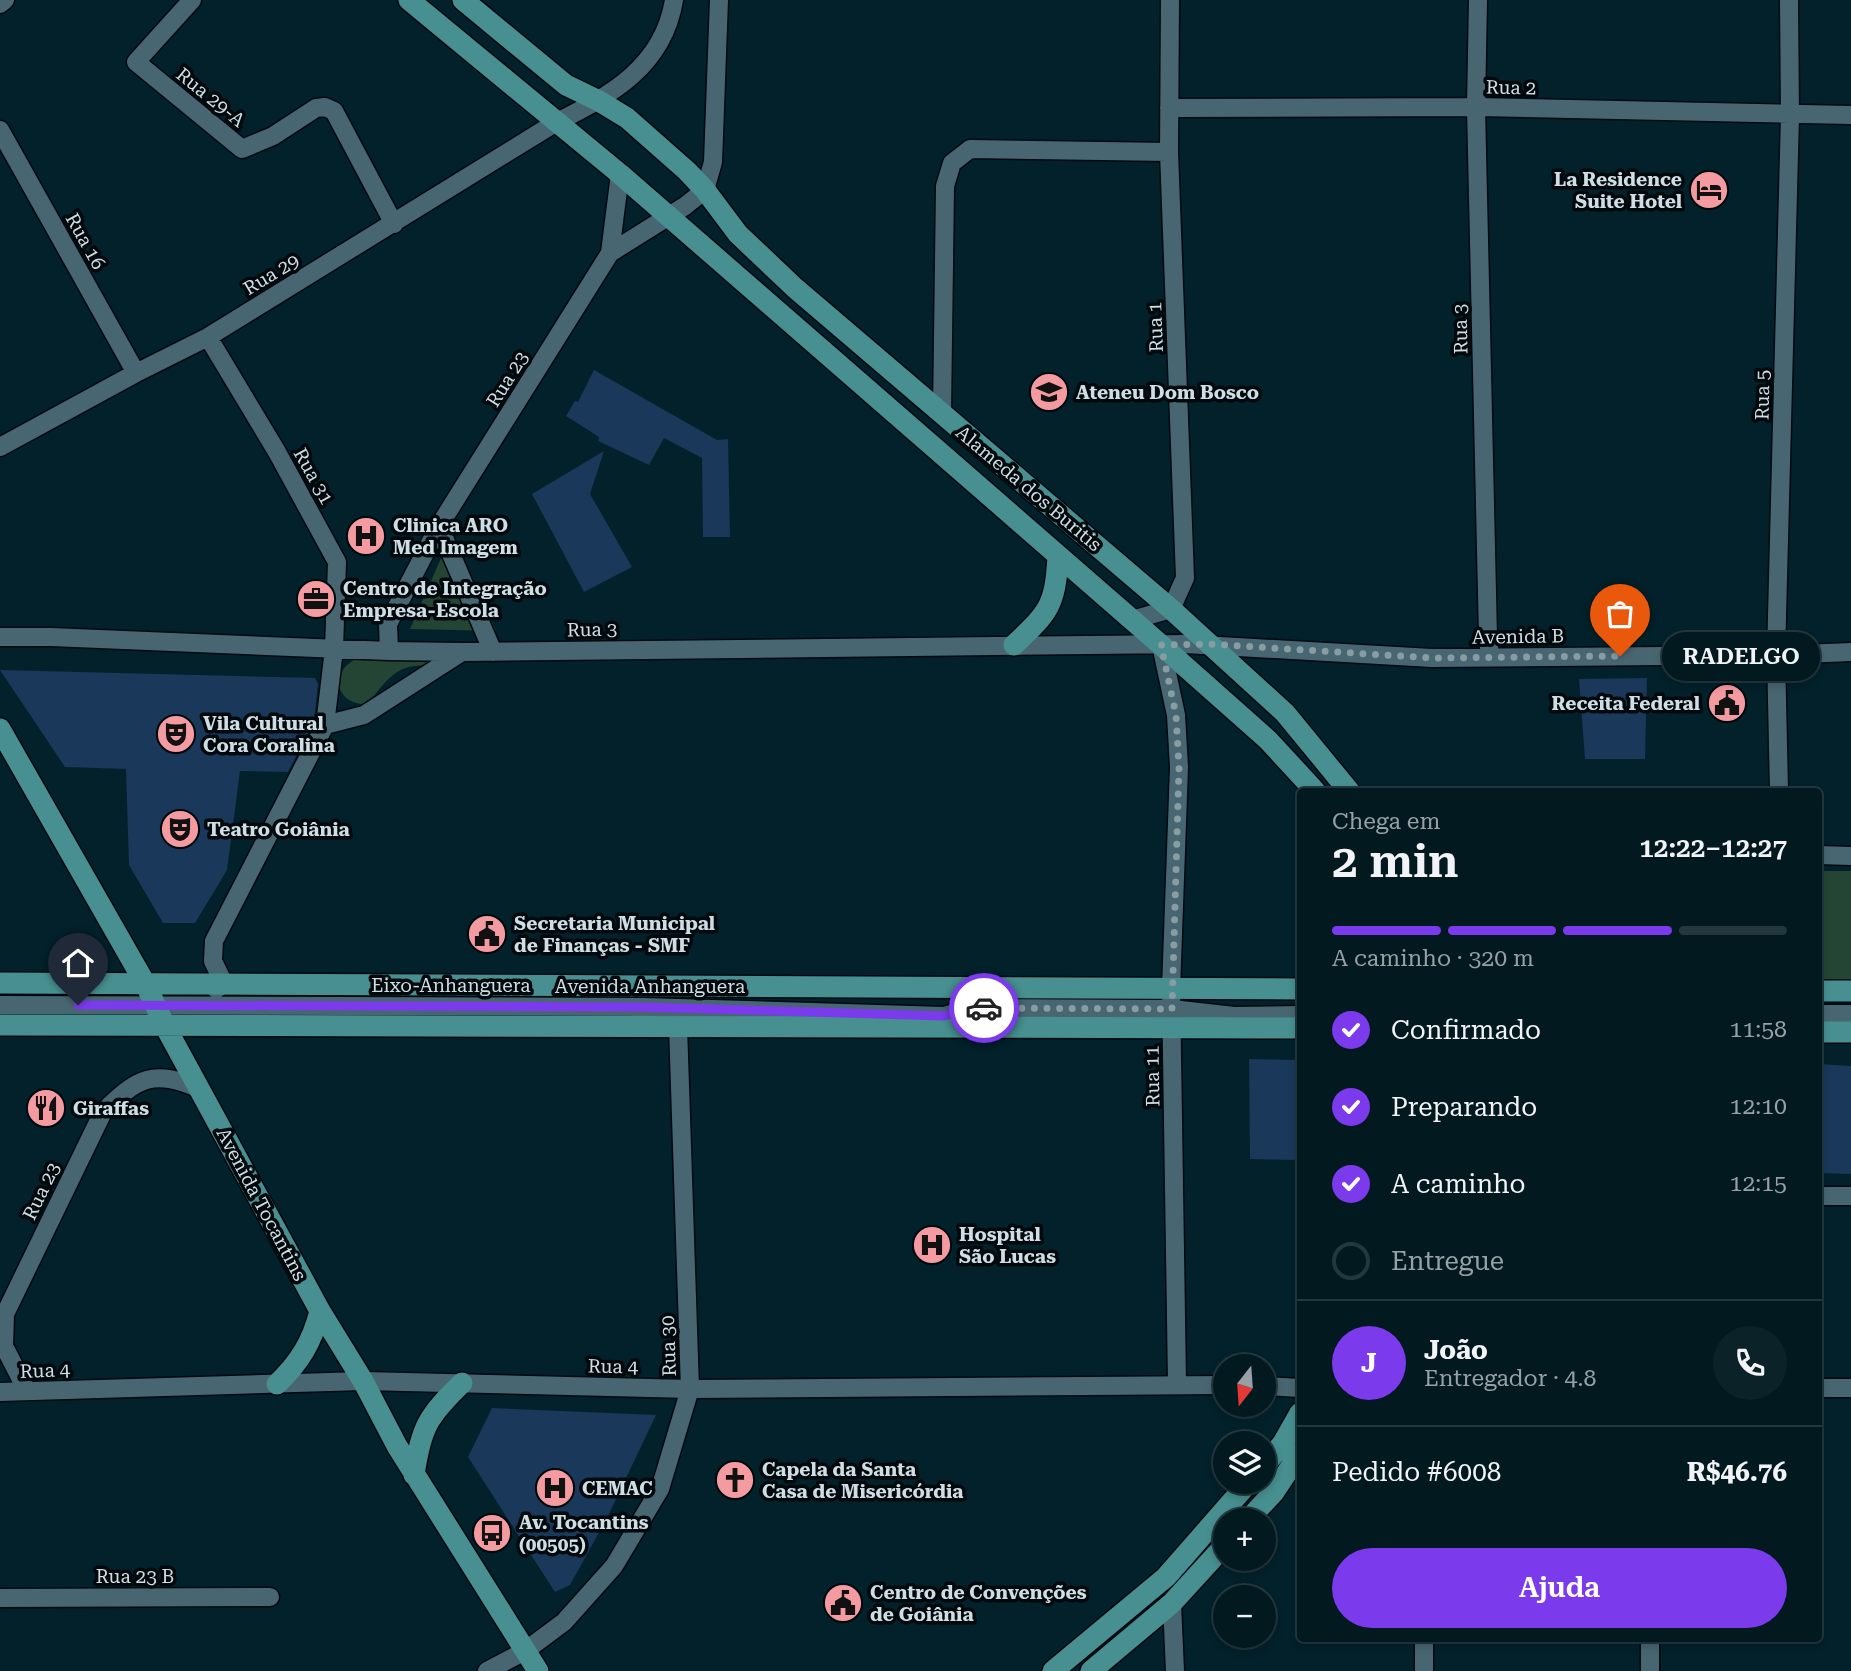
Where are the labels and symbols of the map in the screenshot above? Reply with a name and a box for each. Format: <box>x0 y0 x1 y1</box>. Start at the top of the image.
street label: Rua 29-A <box>172 63 250 133</box>
street label: Rua 2 <box>1486 76 1536 99</box>
place label: La Residence Suite Hotel <box>1554 168 1682 213</box>
hotel icon: La Residence Suite Hotel <box>1688 169 1730 211</box>
street label: Rua 16 <box>61 209 110 274</box>
street label: Rua 29 <box>239 249 303 300</box>
street label: Rua 1 <box>1143 301 1168 353</box>
street label: Rua 3 <box>1449 304 1472 354</box>
street label: Rua 23 <box>481 347 533 411</box>
street label: Rua 5 <box>1751 370 1774 420</box>
school or university icon: Ateneu Dom Bosco <box>1028 371 1070 413</box>
place label: Ateneu Dom Bosco <box>1076 381 1259 404</box>
street label: Alameda dos Buritis <box>951 421 1106 556</box>
street label: Rua 31 <box>289 444 338 509</box>
place label: Clinica ARO Med Imagem <box>393 514 518 559</box>
hospital icon: Clinica ARO Med Imagem <box>345 515 387 557</box>
place label: Centro de Integração Empresa-Escola <box>343 577 547 622</box>
office icon: Centro de Integração Empresa-Escola <box>295 578 337 620</box>
pin <box>1590 584 1650 656</box>
street label: Rua 3 <box>567 618 617 641</box>
street label: Avenida B <box>1472 624 1564 649</box>
callout: RADELGO <box>1662 632 1820 680</box>
public building icon: Receita Federal <box>1706 682 1748 724</box>
place label: Receita Federal <box>1551 692 1700 715</box>
place label: Vila Cultural Cora Coralina <box>203 712 335 757</box>
theatre icon: Vila Cultural Cora Coralina <box>155 713 197 755</box>
theatre icon: Teatro Goiânia <box>159 808 201 850</box>
place label: Teatro Goiânia <box>207 818 350 841</box>
place label: Secretaria Municipal de Finanças - SMF <box>514 912 715 957</box>
public building icon: Secretaria Municipal de Finanças - SMF <box>466 913 508 955</box>
pin <box>48 933 108 1005</box>
courier <box>949 973 1019 1043</box>
street label: Eixo-Anhanguera <box>371 974 531 997</box>
street label: Avenida Anhanguera <box>555 975 746 998</box>
street label: Rua 11 <box>1140 1045 1165 1107</box>
restaurant icon: Giraffas <box>25 1087 67 1129</box>
place label: Giraffas <box>73 1097 149 1120</box>
street label: Avenida Tocantins <box>211 1124 312 1285</box>
street label: Rua 23 <box>18 1159 65 1224</box>
place label: Hospital São Lucas <box>959 1223 1056 1268</box>
hospital icon: Hospital São Lucas <box>911 1224 953 1266</box>
street label: Rua 30 <box>656 1315 681 1377</box>
north arrow <box>1213 1354 1276 1418</box>
street label: Rua 4 <box>588 1355 639 1378</box>
street label: Rua 4 <box>19 1358 71 1383</box>
place label: Capela da Santa Casa de Misericórdia <box>762 1458 963 1503</box>
church icon: Capela da Santa Casa de Misericórdia <box>714 1459 756 1501</box>
hospital icon: CEMAC <box>534 1467 576 1509</box>
place label: CEMAC <box>582 1477 653 1500</box>
place label: Av. Tocantins (00505) <box>519 1511 649 1556</box>
bus stop icon: Av. Tocantins (00505) <box>471 1512 513 1554</box>
street label: Rua 23 B <box>96 1565 174 1588</box>
place label: Centro de Convenções de Goiânia <box>870 1581 1087 1626</box>
public building icon: Centro de Convenções de Goiânia <box>822 1582 864 1624</box>

